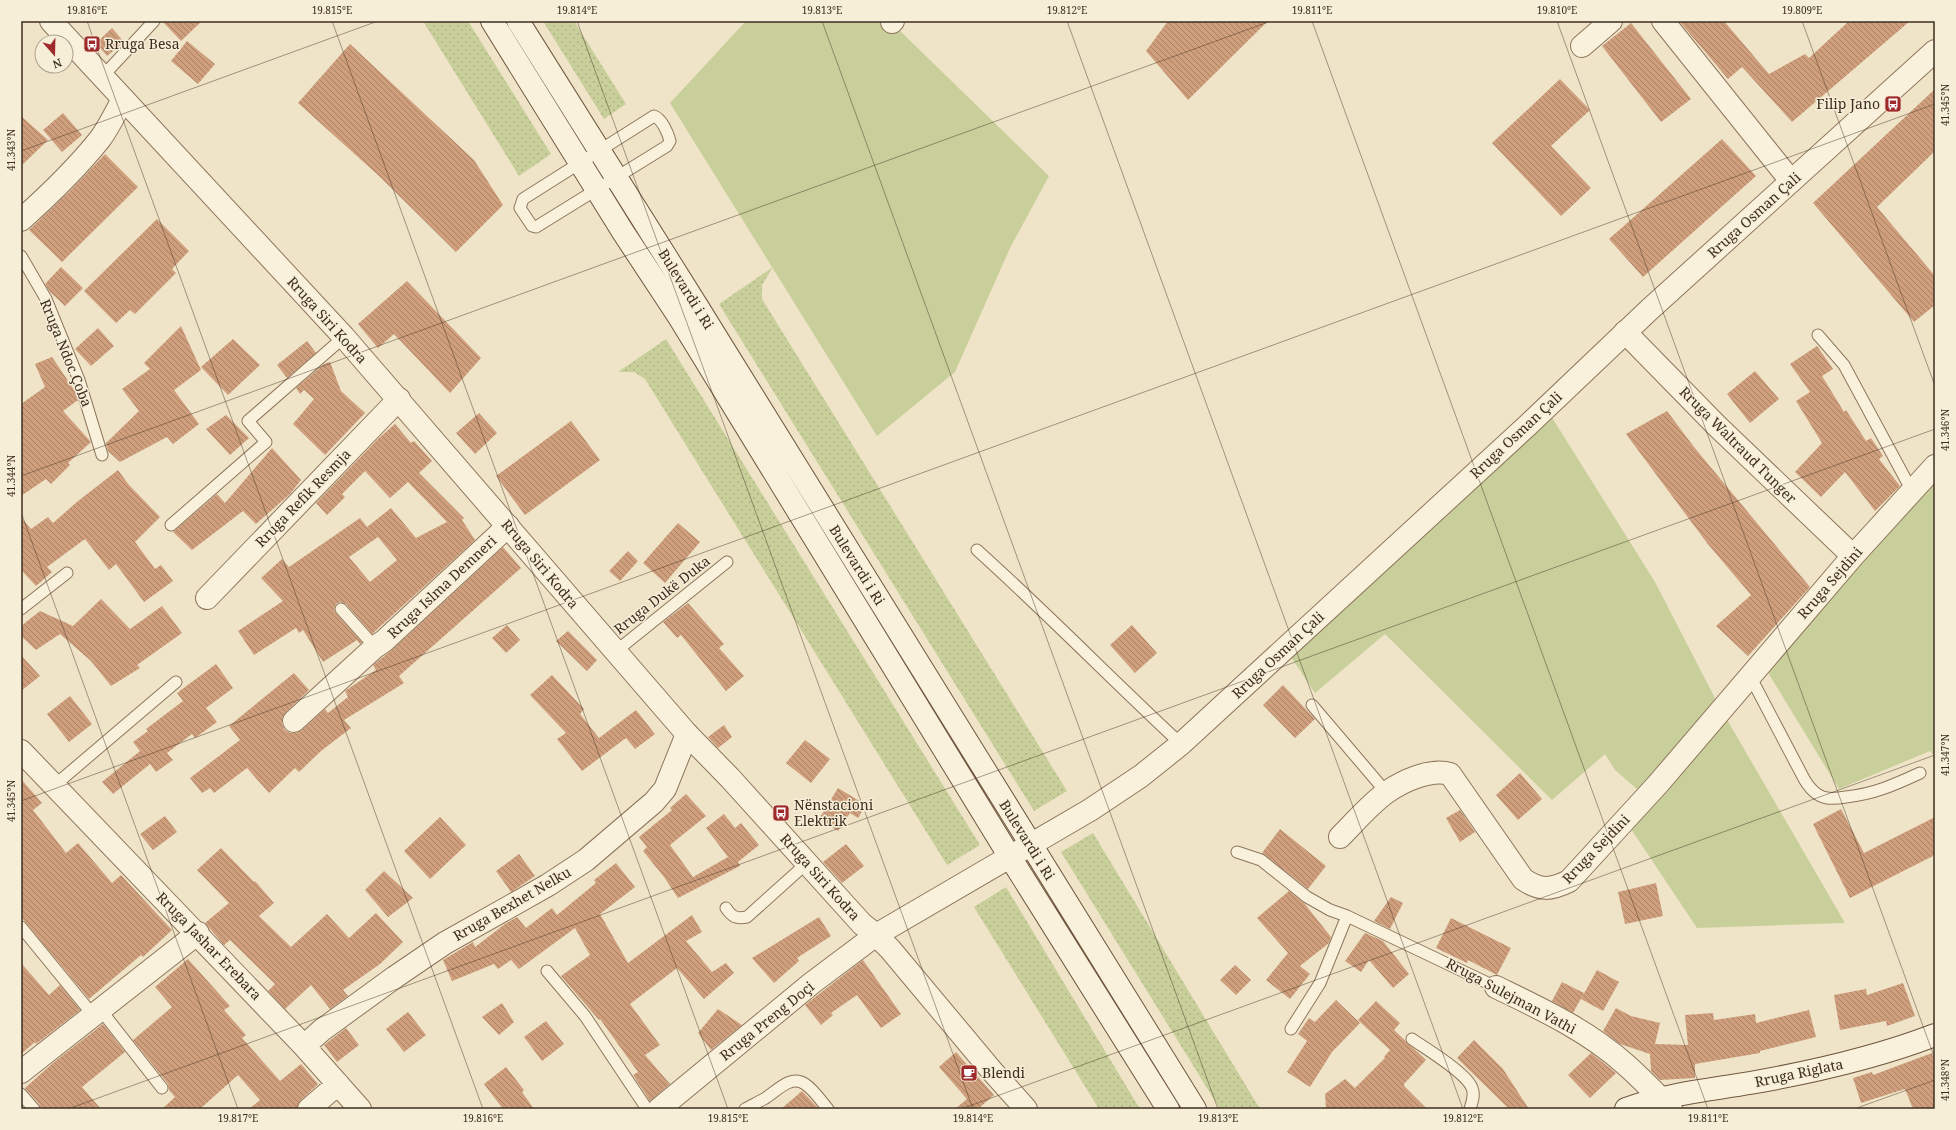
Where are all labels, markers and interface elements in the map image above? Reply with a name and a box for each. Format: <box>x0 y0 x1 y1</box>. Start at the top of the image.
text: 19.816°E <box>67 3 107 17</box>
text: 19.815°E <box>312 3 352 17</box>
text: 19.814°E <box>557 3 597 17</box>
text: 19.813°E <box>802 3 842 17</box>
text: 19.812°E <box>1047 3 1087 17</box>
text: 19.811°E <box>1292 3 1332 17</box>
text: 19.810°E <box>1537 3 1577 17</box>
text: 19.809°E <box>1782 3 1822 17</box>
north arrow <box>34 34 74 74</box>
bus stop icon: Rruga Besa <box>82 34 102 54</box>
place label: Rruga Besa <box>105 34 180 53</box>
text: N <box>51 55 64 73</box>
text: 41.345°N <box>1938 84 1952 126</box>
place label: Filip Jano <box>1816 94 1880 113</box>
bus stop icon: Filip Jano <box>1883 94 1903 114</box>
text: 41.343°N <box>4 129 18 171</box>
street label: Rruga Osman Çali <box>1703 167 1805 262</box>
street label: Bulevardi i Ri <box>654 245 719 333</box>
street label: Rruga Siri Kodra <box>283 272 372 367</box>
street label: Rruga Ndoc Çoba <box>36 296 97 410</box>
street label: Rruga Waltraud Tunger <box>1676 382 1801 508</box>
street label: Rruga Osman Çali <box>1465 387 1566 482</box>
text: 41.346°N <box>1938 409 1952 451</box>
street label: Rruga Refik Resmja <box>251 444 355 551</box>
text: 41.344°N <box>4 455 18 497</box>
street label: Rruga Siri Kodra <box>497 515 583 612</box>
street label: Bulevardi i Ri <box>825 521 890 609</box>
street label: Rruga Islma Demneri <box>383 531 501 642</box>
street label: Rruga Sejdini <box>1793 542 1867 623</box>
street label: Rruga Dukë Duka <box>610 551 714 638</box>
street label: Rruga Osman Çali <box>1227 607 1328 702</box>
text: 41.347°N <box>1938 734 1952 776</box>
text: 41.345°N <box>4 780 18 822</box>
place label: Nënstacioni Elektrik <box>794 795 874 830</box>
street label: Bulevardi i Ri <box>995 796 1060 884</box>
bus stop icon: Nënstacioni Elektrik <box>771 803 791 823</box>
street label: Rruga Sejdini <box>1558 809 1634 887</box>
street label: Rruga Siri Kodra <box>776 829 865 924</box>
street label: Rruga Bexhet Nelku <box>449 862 574 945</box>
street label: Rruga Jashar Erebara <box>153 887 266 1004</box>
street label: Rruga Sulejman Vathi <box>1443 953 1580 1038</box>
street label: Rruga Preng Doçi <box>716 976 818 1065</box>
street label: Rruga Riglata <box>1753 1054 1845 1091</box>
text: 41.348°N <box>1938 1059 1952 1101</box>
cafe icon: Blendi <box>959 1063 979 1083</box>
place label: Blendi <box>982 1063 1026 1082</box>
text: 19.817°E <box>218 1111 258 1125</box>
text: 19.816°E <box>463 1111 503 1125</box>
text: 19.815°E <box>708 1111 748 1125</box>
text: 19.814°E <box>953 1111 993 1125</box>
text: 19.813°E <box>1198 1111 1238 1125</box>
text: 19.812°E <box>1443 1111 1483 1125</box>
text: 19.811°E <box>1688 1111 1728 1125</box>

